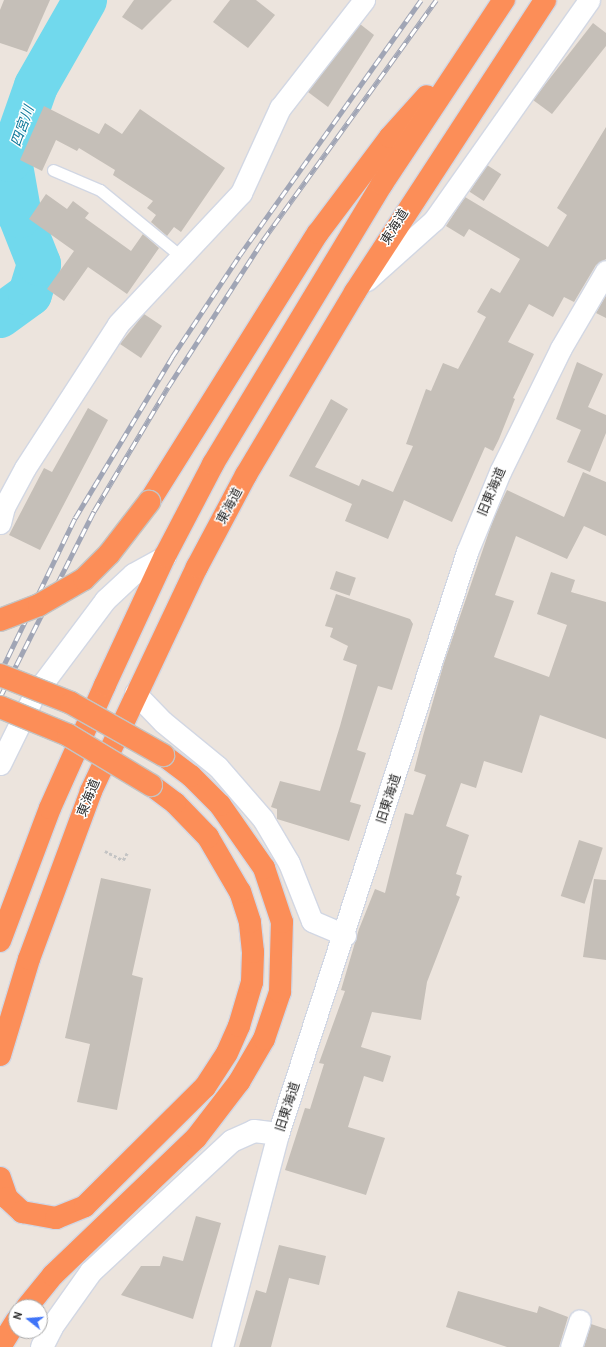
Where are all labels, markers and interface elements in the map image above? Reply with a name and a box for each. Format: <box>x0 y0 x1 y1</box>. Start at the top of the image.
water label: 四宮川 <box>7 103 37 149</box>
street label: 東海道 <box>378 206 412 248</box>
street label: 旧東海道 <box>475 465 509 519</box>
street label: 東海道 <box>214 485 246 527</box>
street label: 旧東海道 <box>374 772 404 826</box>
street label: 東海道 <box>74 777 104 819</box>
street label: 旧東海道 <box>273 1080 303 1134</box>
north arrow <box>8 1299 48 1339</box>
text: N <box>10 1310 25 1321</box>

